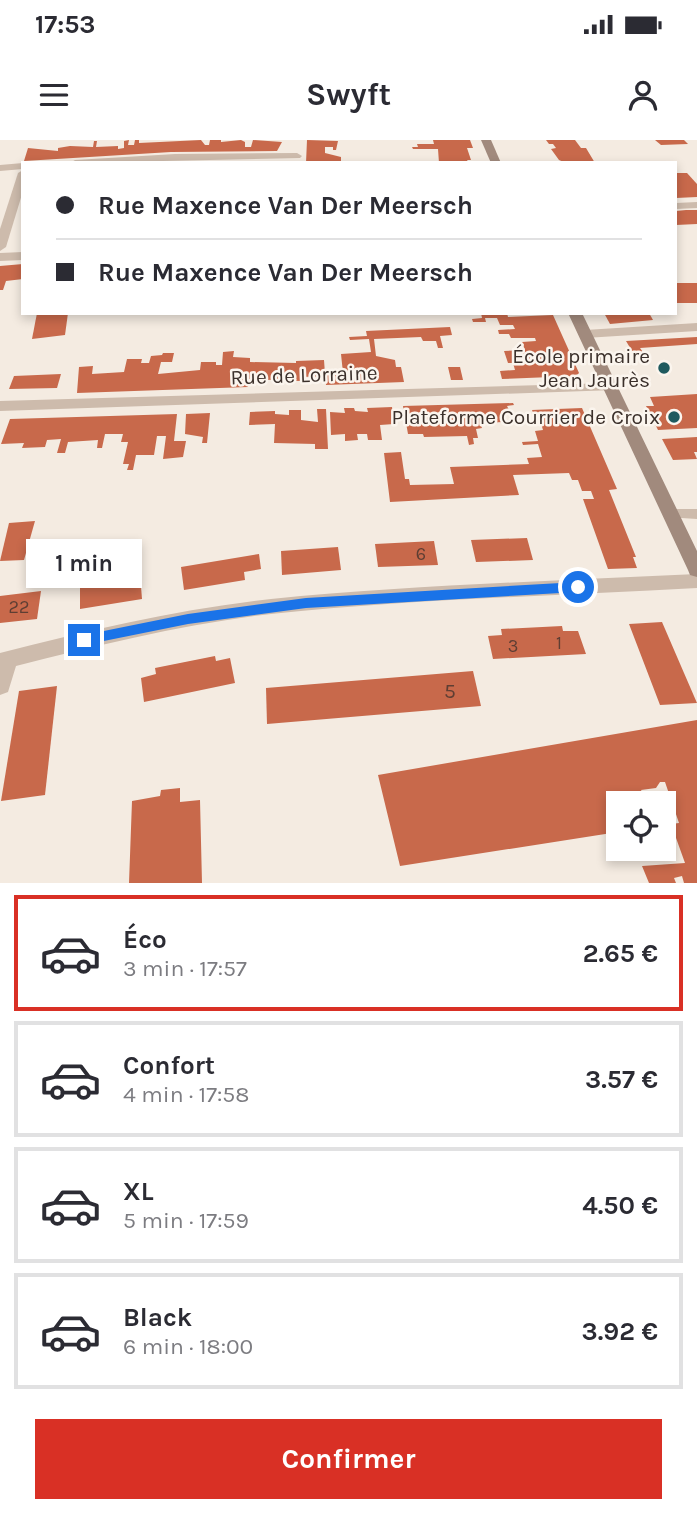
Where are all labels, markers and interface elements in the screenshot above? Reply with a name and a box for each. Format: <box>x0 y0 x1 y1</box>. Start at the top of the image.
text: 17:53 <box>35 9 96 40</box>
icon: menu <box>35 76 73 114</box>
text: Swyft <box>306 76 391 113</box>
icon: person <box>624 76 662 114</box>
text: Rue Maxence Van Der Meersch <box>98 190 473 221</box>
text: Rue Maxence Van Der Meersch <box>98 257 473 288</box>
place label: École primaire Jean Jaurès <box>512 344 650 392</box>
street label: Rue de Lorraine <box>230 360 378 390</box>
marker: École primaire Jean Jaurès <box>656 360 672 376</box>
place label: Plateforme Courrier de Croix <box>392 405 660 429</box>
marker: Plateforme Courrier de Croix <box>666 409 682 425</box>
callout: 1 min <box>26 538 142 588</box>
house number: 6 <box>416 543 426 565</box>
text: 1 min <box>55 550 113 577</box>
route start <box>562 571 594 603</box>
house number: 22 <box>9 596 29 618</box>
route end <box>68 624 100 656</box>
house number: 1 <box>556 632 562 654</box>
house number: 3 <box>508 635 518 657</box>
house number: 5 <box>444 679 456 703</box>
map controls <box>606 791 676 861</box>
button: locate <box>606 791 676 861</box>
icon: car <box>39 922 102 985</box>
text: Éco <box>123 924 167 955</box>
text: 2.65 € <box>583 938 658 969</box>
text: 3 min · 17:57 <box>123 955 247 982</box>
icon: car <box>39 1048 102 1111</box>
text: Confort <box>123 1050 215 1081</box>
text: 3.57 € <box>585 1064 658 1095</box>
text: 4 min · 17:58 <box>123 1081 249 1108</box>
icon: car <box>39 1174 102 1237</box>
text: XL <box>123 1176 154 1207</box>
text: 4.50 € <box>582 1190 658 1221</box>
text: 5 min · 17:59 <box>123 1207 249 1234</box>
icon: car <box>39 1300 102 1363</box>
text: Black <box>123 1302 192 1333</box>
text: 3.92 € <box>582 1316 658 1347</box>
text: 6 min · 18:00 <box>123 1333 253 1360</box>
button: Confirmer <box>35 1419 662 1499</box>

